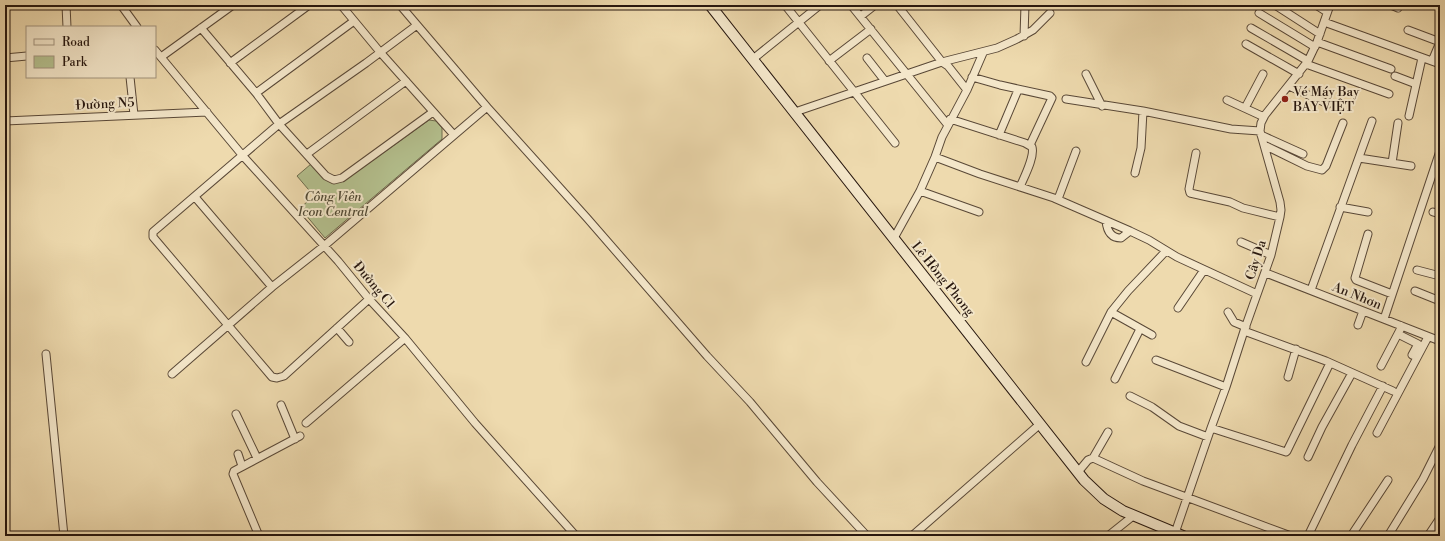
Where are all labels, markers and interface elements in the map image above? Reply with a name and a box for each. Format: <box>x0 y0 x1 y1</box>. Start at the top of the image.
legend <box>26 26 156 78</box>
text: Road <box>62 35 90 50</box>
text: Park <box>62 55 88 70</box>
place label: Vé Máy Bay BAY VIỆT <box>1292 84 1360 115</box>
street label: Đường N5 <box>75 94 135 114</box>
marker: Vé Máy Bay BAY VIỆT <box>1280 94 1290 104</box>
park label: Công Viên Icon Central <box>297 189 369 220</box>
street label: Cây Da <box>1242 238 1270 282</box>
street label: Lê Hồng Phong <box>908 239 978 320</box>
street label: Đường C1 <box>350 258 399 312</box>
street label: An Nhơn <box>1329 279 1384 313</box>

